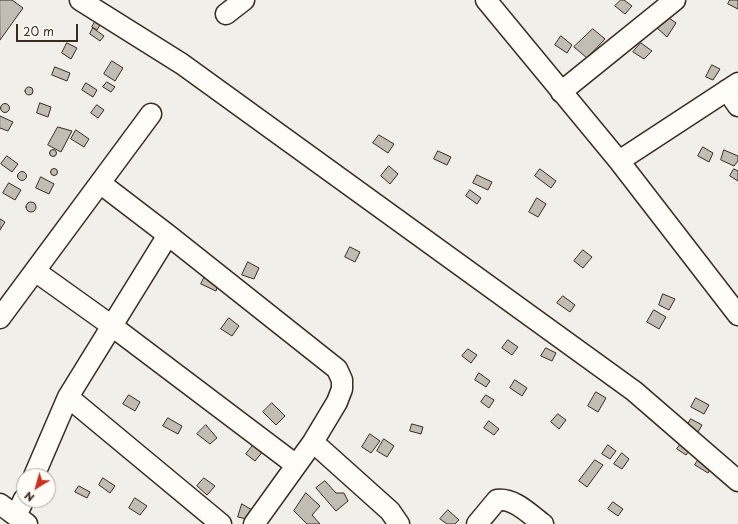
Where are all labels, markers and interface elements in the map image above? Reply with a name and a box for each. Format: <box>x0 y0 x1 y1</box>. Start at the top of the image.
scale bar <box>18 16 80 42</box>
text: 20 m <box>23 22 54 40</box>
north arrow <box>16 468 56 508</box>
text: N <box>20 488 38 507</box>

